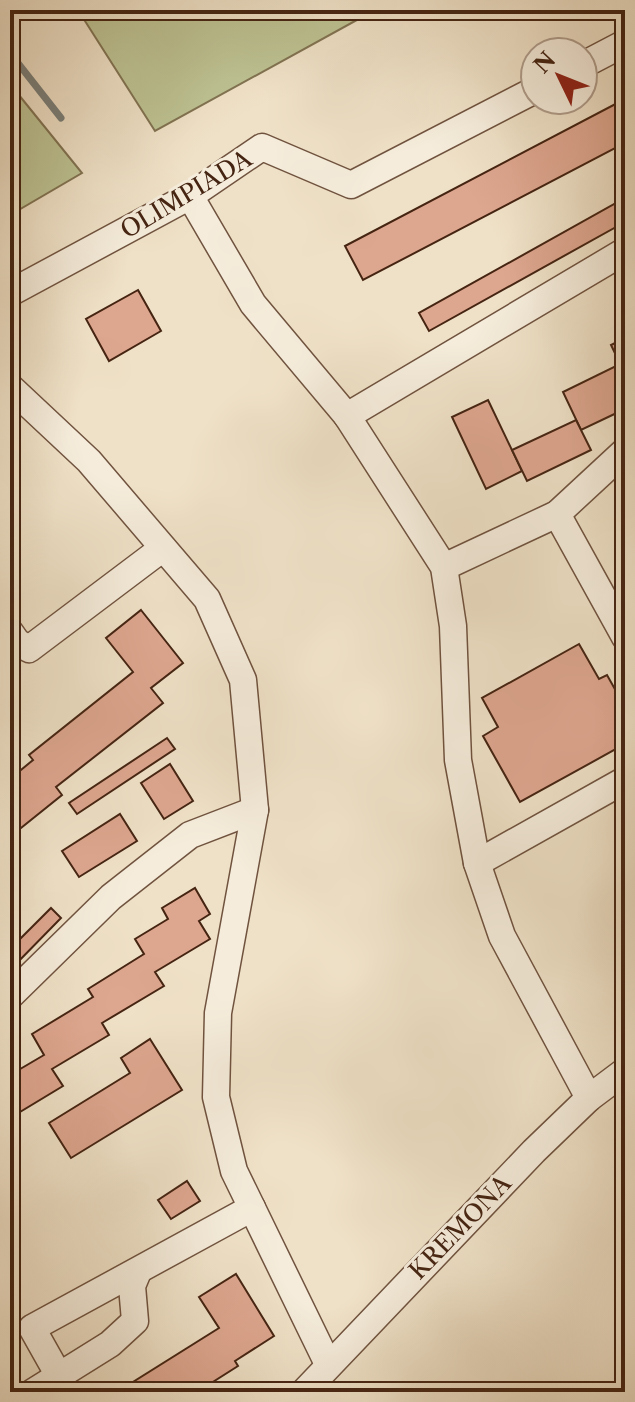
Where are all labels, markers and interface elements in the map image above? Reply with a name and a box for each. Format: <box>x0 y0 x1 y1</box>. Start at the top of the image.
north arrow <box>519 36 599 116</box>
text: N <box>528 47 561 79</box>
street label: OLIMPIADA <box>115 143 258 244</box>
street label: KREMONA <box>403 1168 518 1285</box>

